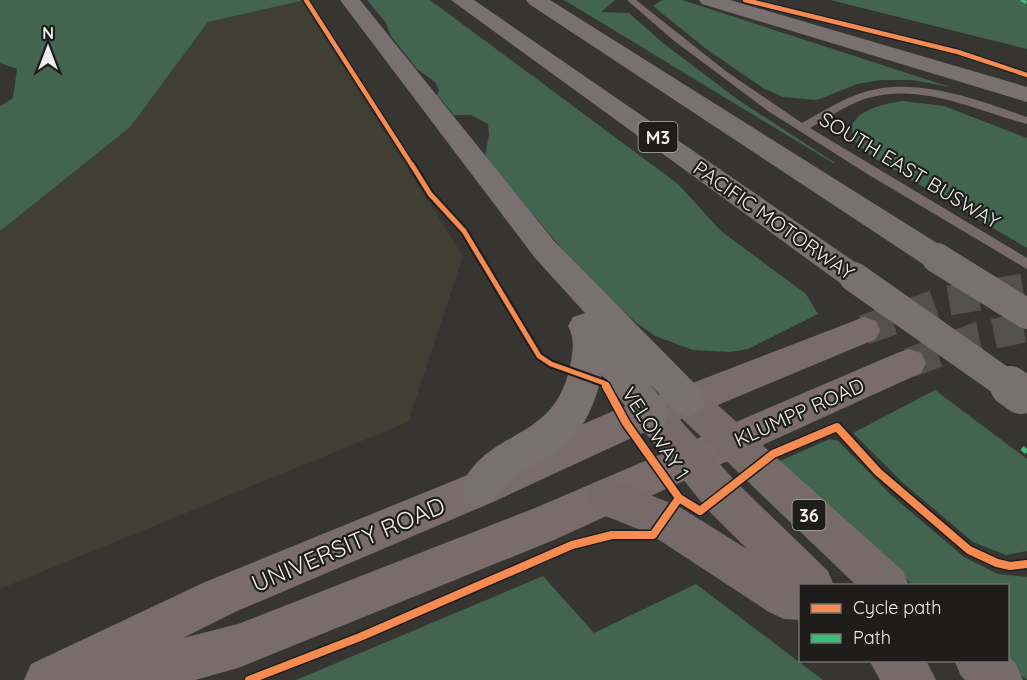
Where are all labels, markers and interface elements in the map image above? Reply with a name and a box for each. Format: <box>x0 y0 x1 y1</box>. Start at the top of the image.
north arrow <box>18 18 78 78</box>
text: N <box>42 23 54 43</box>
street label: SOUTH EAST BUSWAY <box>815 106 1005 234</box>
road number: M3 <box>638 122 678 152</box>
street label: PACIFIC MOTORWAY <box>689 155 859 285</box>
street label: KLUMPP ROAD <box>730 372 868 452</box>
street label: VELOWAY 1 <box>617 382 695 484</box>
street label: UNIVERSITY ROAD <box>247 490 449 598</box>
road number: 36 <box>792 500 826 530</box>
legend <box>799 584 1009 662</box>
text: Cycle path <box>853 596 941 619</box>
text: Path <box>853 626 891 649</box>

